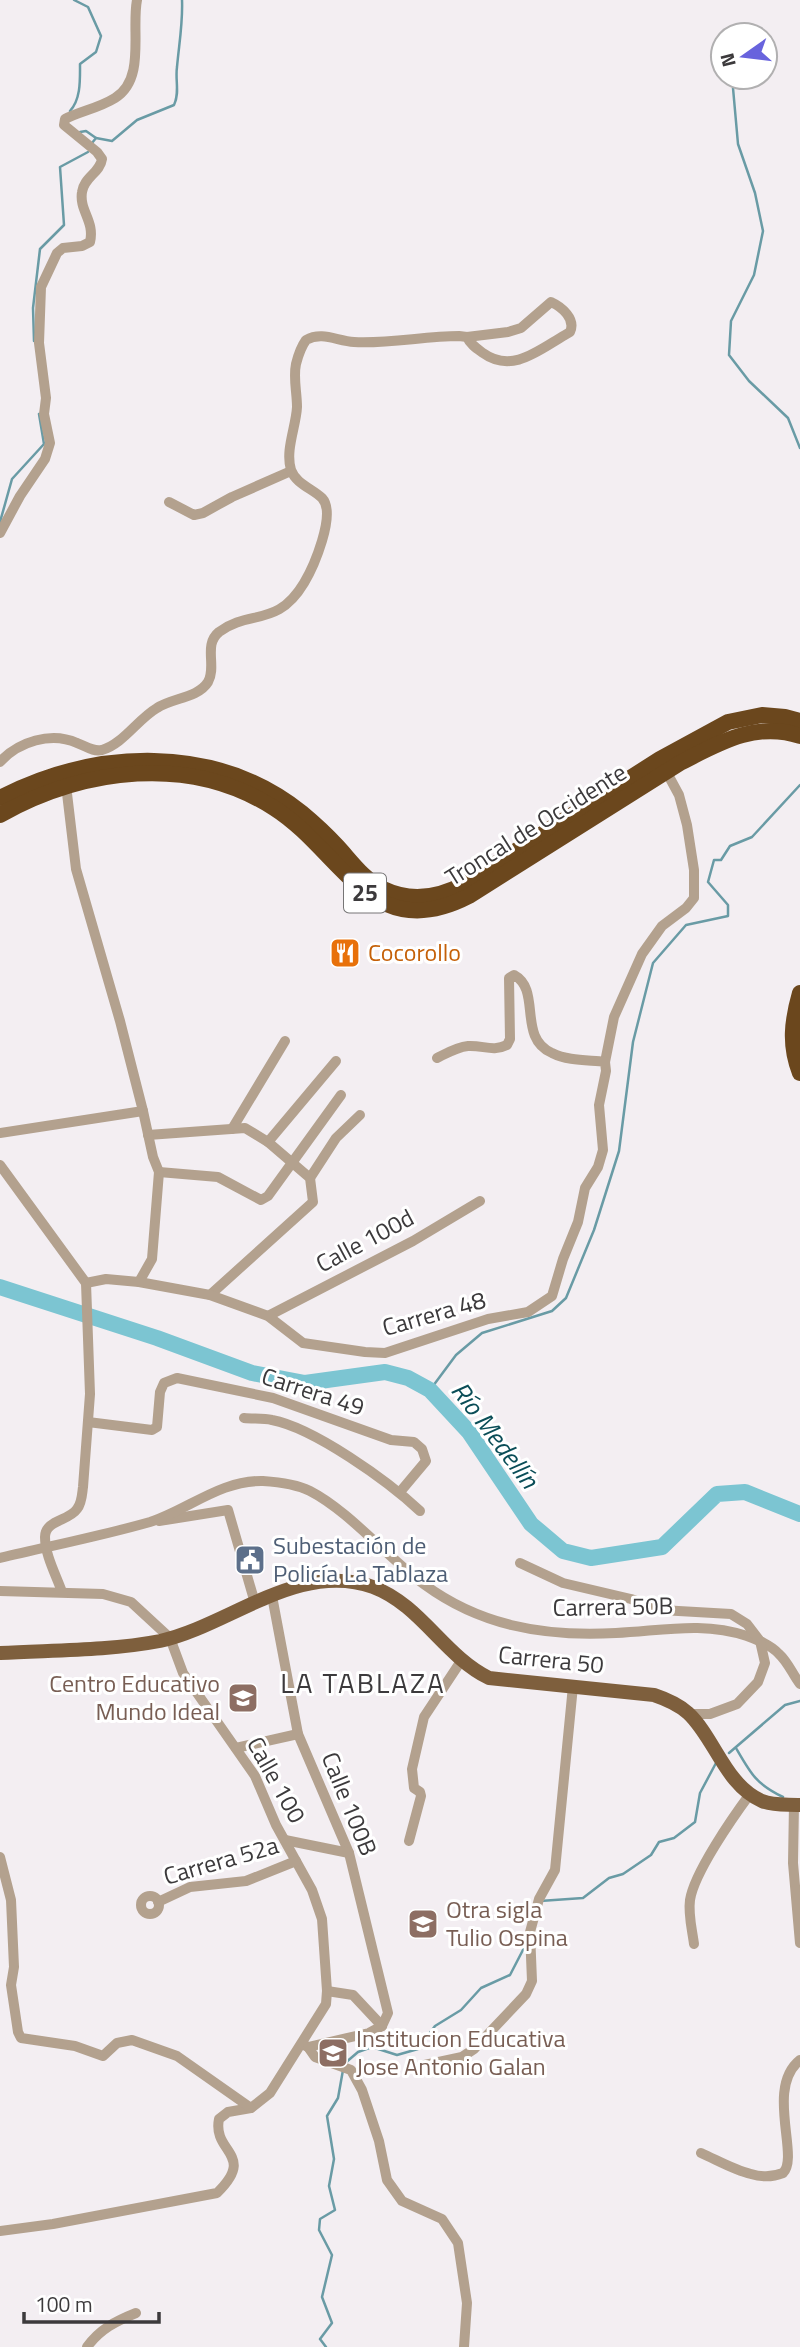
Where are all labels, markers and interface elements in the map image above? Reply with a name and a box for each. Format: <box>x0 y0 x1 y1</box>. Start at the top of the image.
north arrow <box>709 21 779 91</box>
text: N <box>711 50 743 70</box>
street label: Troncal de Occidente <box>438 754 633 894</box>
road number: 25 <box>344 874 386 912</box>
place label: Cocorollo <box>368 934 461 970</box>
restaurant icon: Cocorollo <box>328 936 362 970</box>
street label: Calle 100d <box>309 1199 420 1281</box>
street label: Carrera 48 <box>378 1281 490 1345</box>
street label: Carrera 49 <box>257 1358 369 1425</box>
water label: Río Medellín <box>442 1373 549 1497</box>
place label: Subestación de Policía La Tablaza <box>273 1527 448 1591</box>
public building icon: Subestación de Policía La Tablaza <box>233 1543 267 1577</box>
street label: Carrera 50B <box>552 1587 674 1625</box>
street label: Carrera 50 <box>496 1636 606 1682</box>
district label: LA TABLAZA <box>280 1661 446 1704</box>
place label: Centro Educativo Mundo Ideal <box>49 1665 220 1729</box>
school or university icon: Centro Educativo Mundo Ideal <box>226 1681 260 1715</box>
street label: Calle 100 <box>238 1730 315 1829</box>
street label: Calle 100B <box>313 1747 387 1861</box>
street label: Carrera 52a <box>159 1826 282 1894</box>
place label: Otra sigla Tulio Ospina <box>446 1891 568 1955</box>
school or university icon: Otra sigla Tulio Ospina <box>406 1907 440 1941</box>
place label: Institucion Educativa Jose Antonio Galan <box>356 2020 565 2084</box>
school or university icon: Institucion Educativa Jose Antonio Galan <box>316 2036 350 2070</box>
scale bar <box>24 2280 159 2324</box>
text: 100 m <box>35 2288 92 2320</box>

